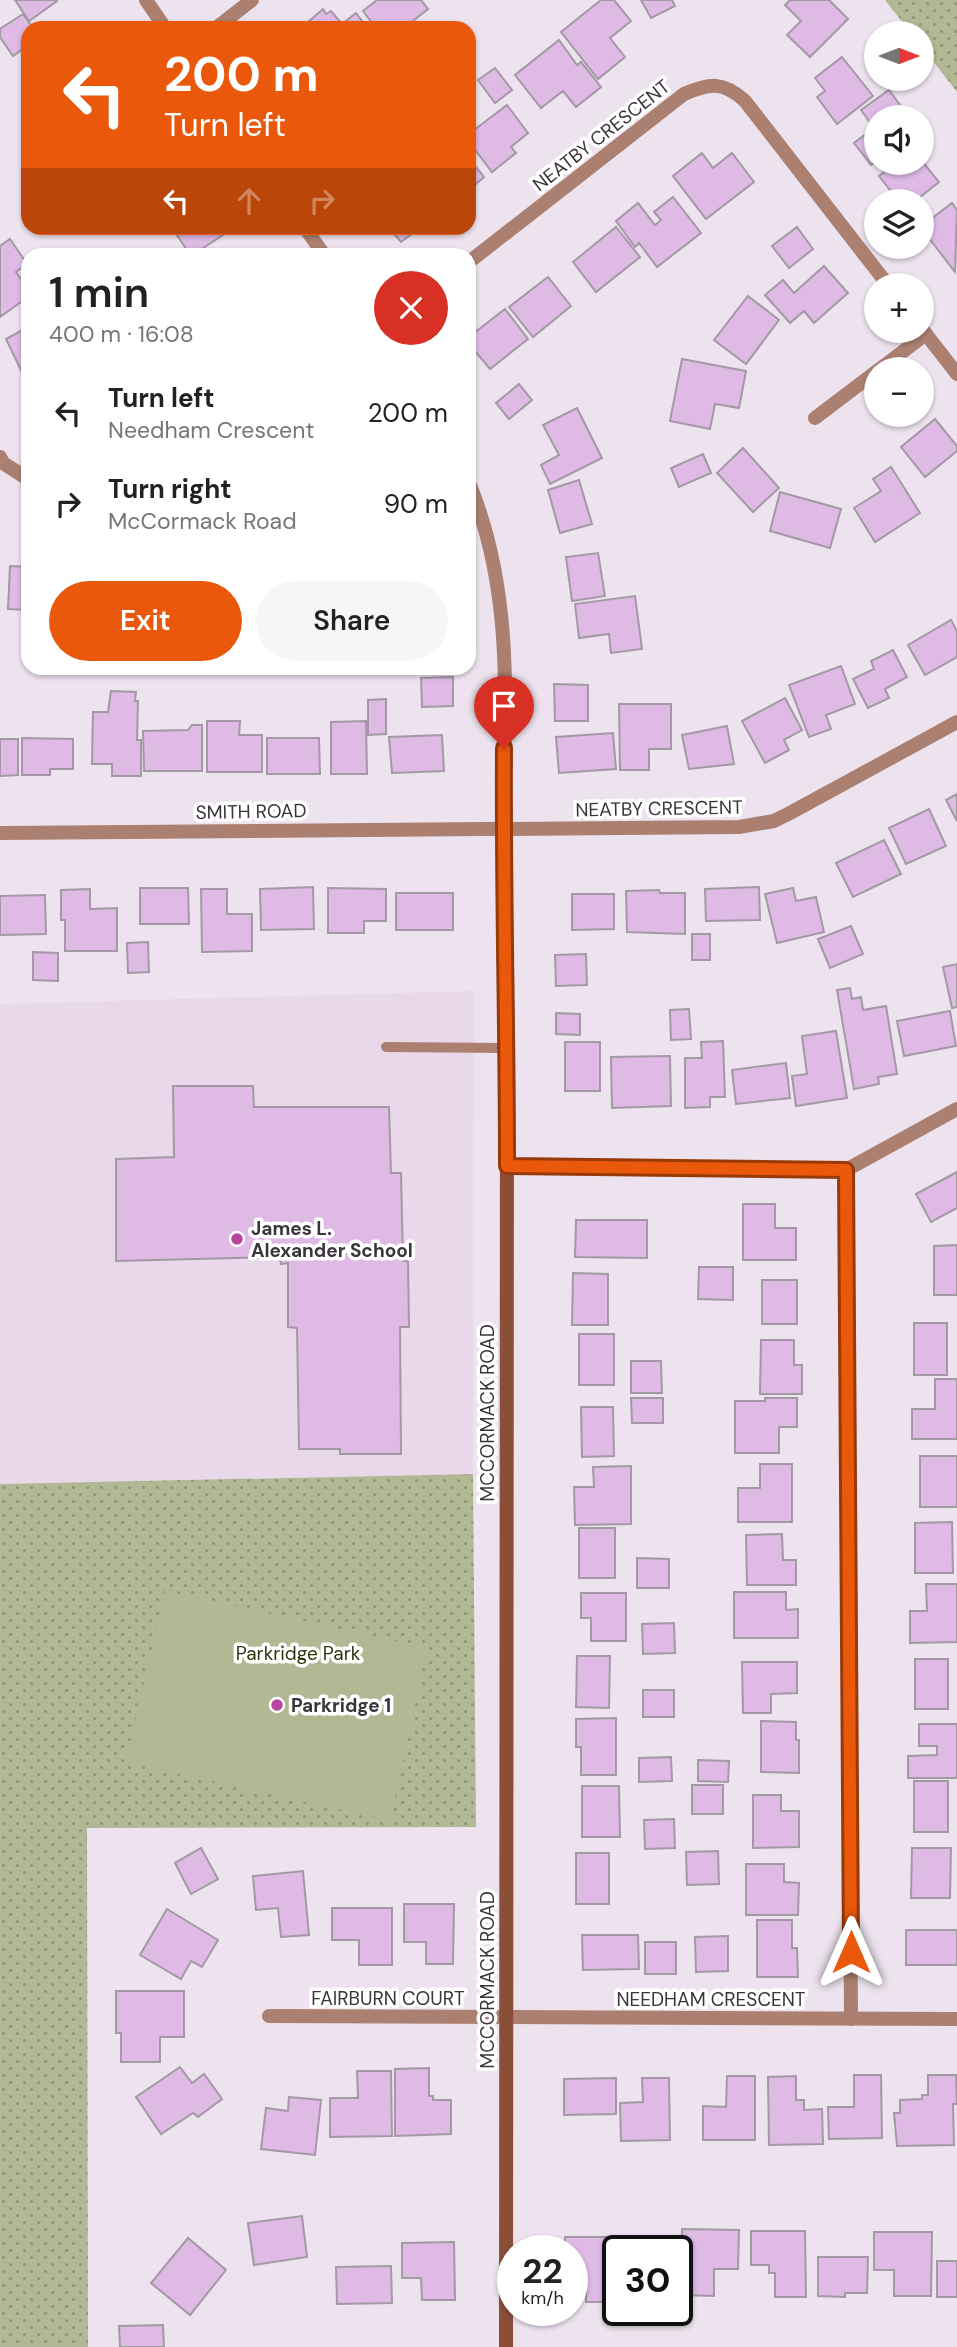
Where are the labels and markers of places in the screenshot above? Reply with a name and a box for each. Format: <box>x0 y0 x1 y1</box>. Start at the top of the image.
pin <box>474 676 534 748</box>
place label: James L. Alexander School <box>251 1216 413 1263</box>
marker: James L. Alexander School <box>229 1231 245 1247</box>
place label: Parkridge 1 <box>291 1693 391 1718</box>
marker: Parkridge 1 <box>269 1697 285 1713</box>

